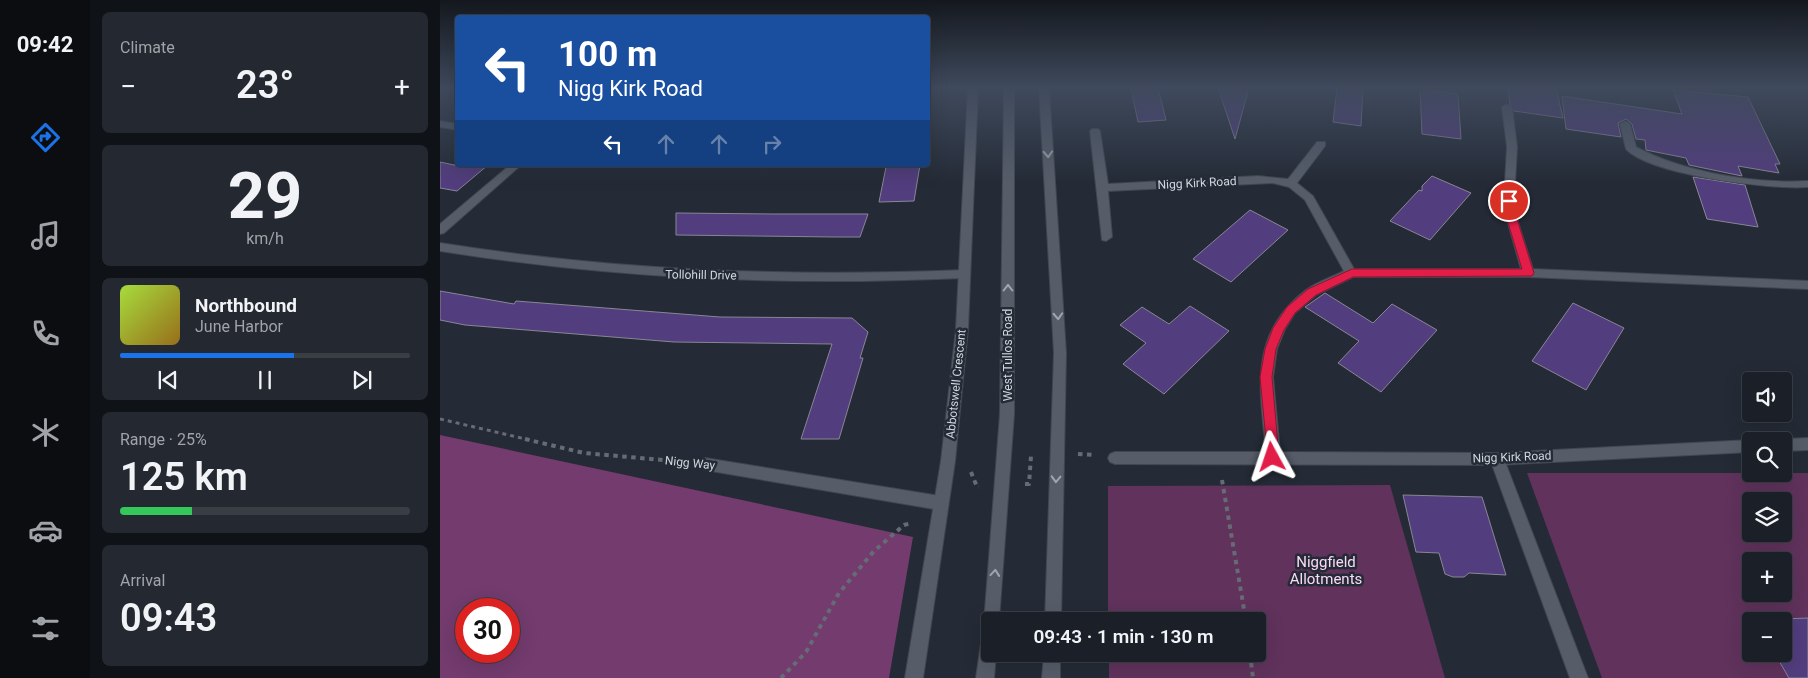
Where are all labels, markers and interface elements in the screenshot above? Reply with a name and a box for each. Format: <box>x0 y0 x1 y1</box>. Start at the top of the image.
text: 09:42 <box>17 32 73 57</box>
text: 100 m <box>558 34 657 75</box>
icon: left <box>475 35 540 100</box>
text: Climate <box>120 38 175 57</box>
text: 23° <box>236 63 294 107</box>
text: − <box>120 70 136 103</box>
text: + <box>394 70 410 103</box>
text: Nigg Kirk Road <box>558 76 703 101</box>
icon: directions <box>28 120 63 155</box>
icon: left <box>599 130 627 158</box>
icon: ahead <box>652 130 680 158</box>
icon: ahead <box>705 130 733 158</box>
icon: right <box>758 130 786 158</box>
one-way arrow <box>1043 151 1054 159</box>
text: 29 <box>228 158 302 234</box>
street label: Nigg Kirk Road <box>1157 174 1237 192</box>
pin <box>1488 180 1530 222</box>
icon: arrive <box>1495 187 1523 215</box>
icon: music <box>28 218 63 253</box>
text: km/h <box>246 229 284 248</box>
street label: Tollohill Drive <box>665 267 737 283</box>
one-way arrow <box>1003 284 1013 292</box>
text: Northbound <box>195 294 297 317</box>
street label: West Tullos Road <box>1001 309 1015 401</box>
one-way arrow <box>1053 313 1064 321</box>
icon: phone <box>28 316 63 351</box>
text: June Harbor <box>195 317 283 336</box>
street label: Abbotswell Crescent <box>943 329 969 439</box>
icon: previous <box>154 366 182 394</box>
icon: pause <box>251 366 279 394</box>
icon: next <box>348 366 376 394</box>
map controls <box>1742 372 1792 662</box>
button: sound <box>1742 372 1792 422</box>
icon: climate <box>28 415 63 450</box>
text: Range · 25% <box>120 430 207 449</box>
position arrow <box>1245 430 1297 482</box>
button: search <box>1742 432 1792 482</box>
street label: Nigg Kirk Road <box>1472 449 1552 465</box>
street label: Nigg Way <box>664 453 716 473</box>
text: 125 km <box>120 455 248 499</box>
one-way arrow <box>1051 475 1062 483</box>
button: layers <box>1742 492 1792 542</box>
icon: car <box>28 513 63 548</box>
button: + <box>1742 552 1792 602</box>
park label: Niggfield Allotments <box>1290 553 1362 588</box>
one-way arrow <box>989 568 1000 576</box>
text: Arrival <box>120 571 165 590</box>
text: 09:43 <box>120 596 217 640</box>
speed limit sign: 30 <box>455 598 520 663</box>
icon: filters <box>28 611 63 646</box>
button: − <box>1742 612 1792 662</box>
text: 09:43 · 1 min · 130 m <box>1033 625 1214 648</box>

